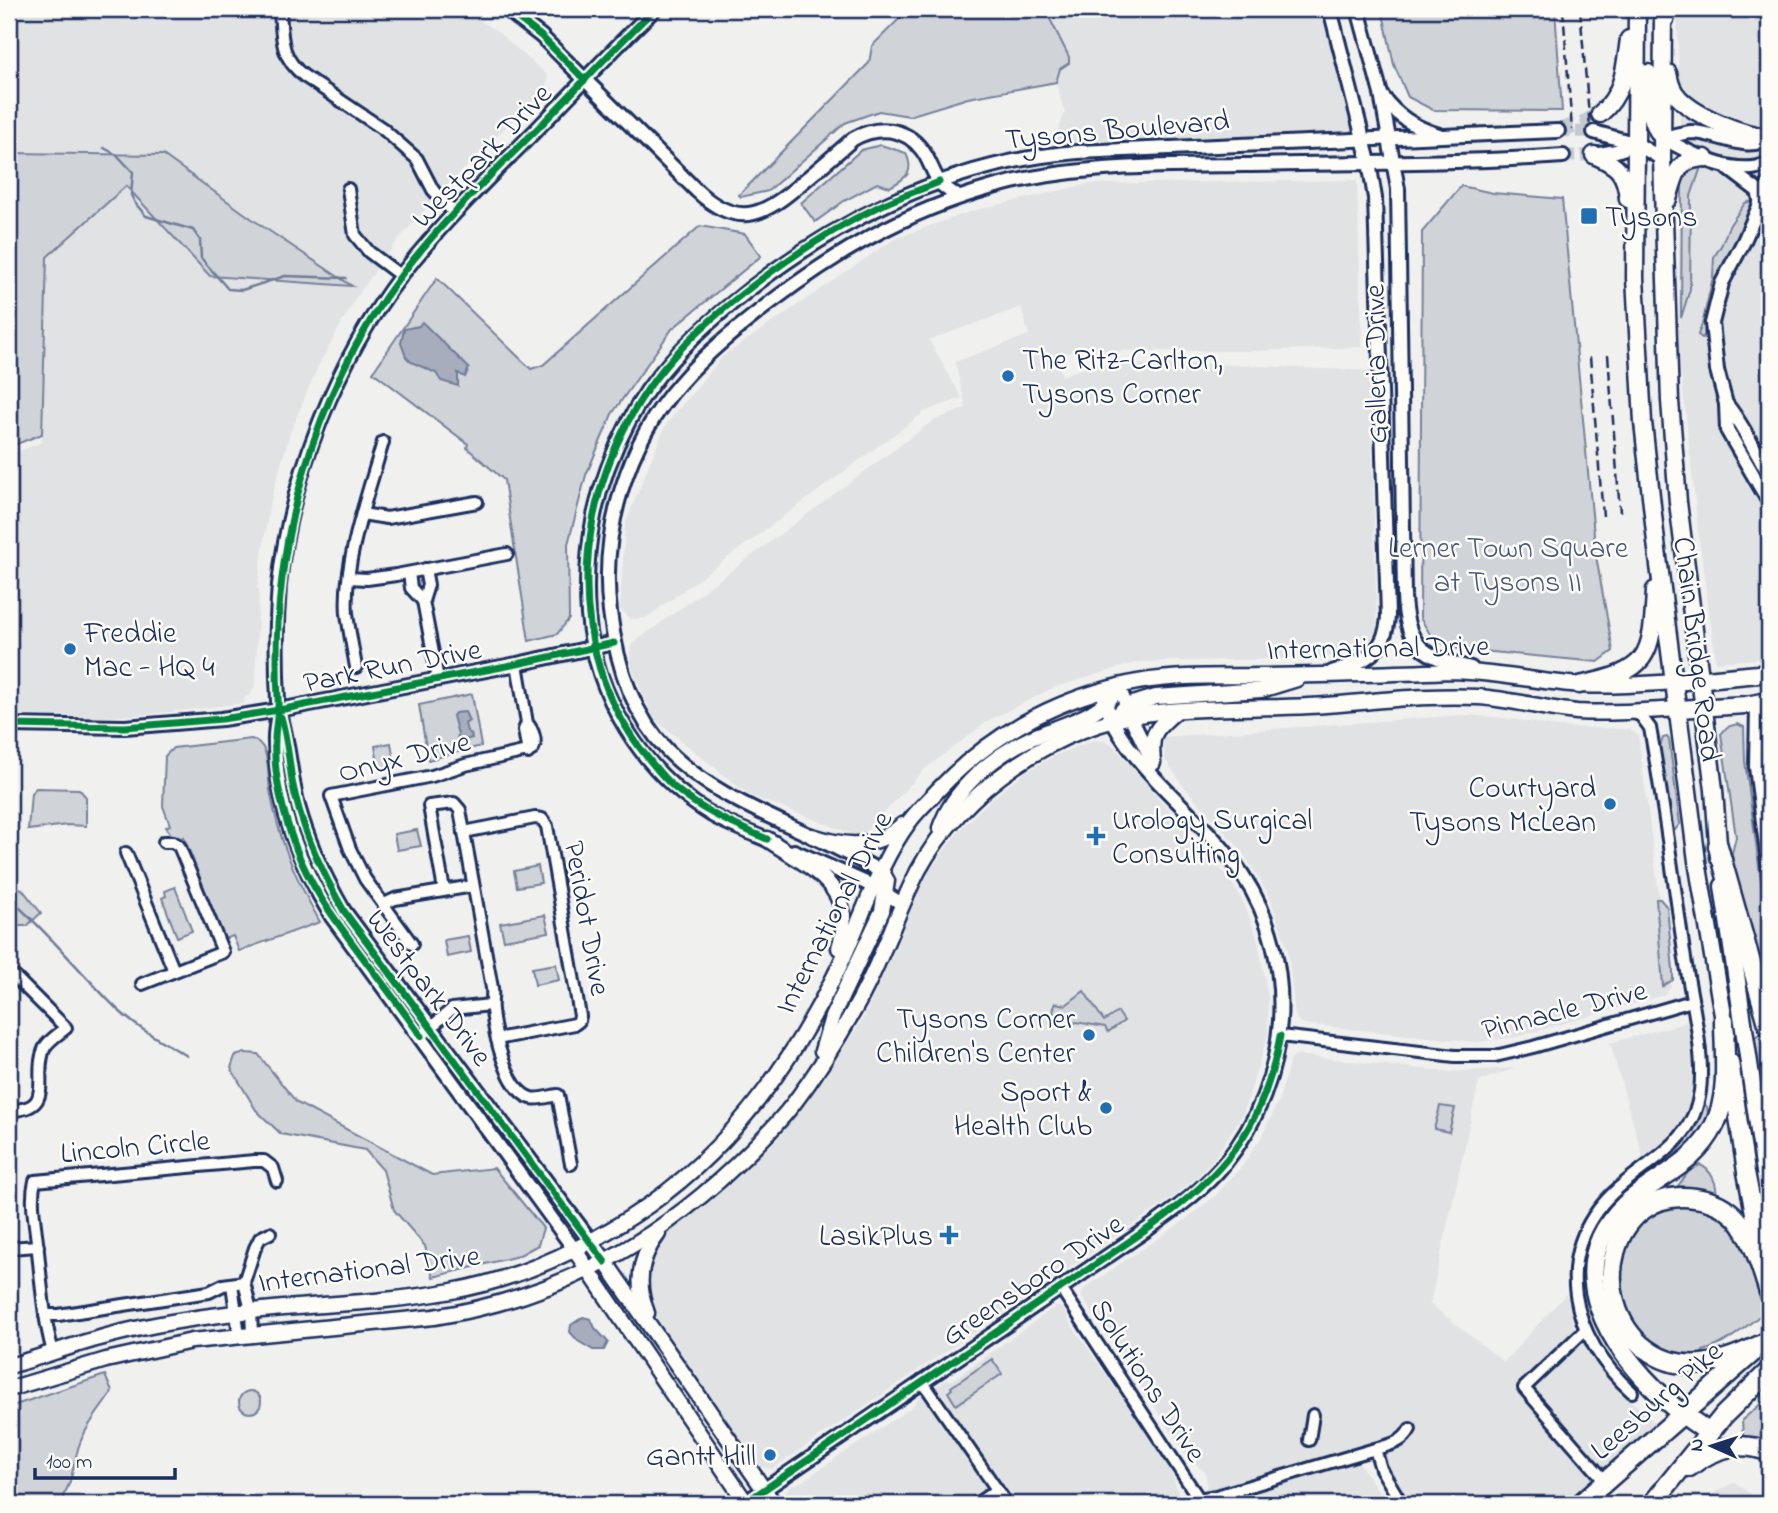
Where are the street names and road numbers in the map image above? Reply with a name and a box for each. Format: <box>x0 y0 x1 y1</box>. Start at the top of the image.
street label: Westpark Drive <box>402 74 564 240</box>
street label: Tysons Boulevard <box>1003 100 1231 164</box>
street label: Galleria Drive <box>1355 283 1401 444</box>
street label: Chain Bridge Road <box>1659 534 1731 764</box>
street label: International Drive <box>1266 626 1490 674</box>
street label: Park Run Drive <box>300 629 486 707</box>
street label: Onyx Drive <box>334 721 476 797</box>
street label: International Drive <box>765 804 906 1023</box>
street label: Peridot Drive <box>550 838 620 1000</box>
street label: Westpark Drive <box>354 901 502 1077</box>
street label: Pinnacle Drive <box>1478 970 1652 1054</box>
street label: Lincoln Circle <box>59 1121 212 1177</box>
street label: Greensboro Drive <box>934 1204 1134 1359</box>
street label: International Drive <box>256 1235 483 1306</box>
street label: Solutions Drive <box>1077 1291 1216 1473</box>
street label: Leesburg Pike <box>1582 1331 1735 1473</box>

